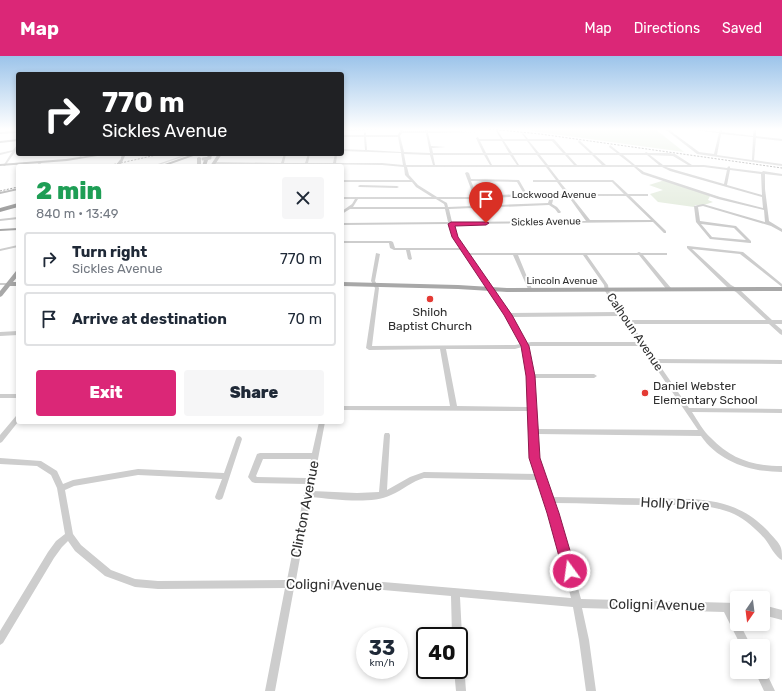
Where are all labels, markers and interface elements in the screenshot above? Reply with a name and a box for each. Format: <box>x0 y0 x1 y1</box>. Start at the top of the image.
text: Map <box>20 17 59 40</box>
text: Map <box>585 20 612 37</box>
text: Directions <box>634 20 700 37</box>
text: Saved <box>722 20 762 37</box>
text: 770 m <box>102 86 185 119</box>
icon: right <box>36 88 88 140</box>
text: Sickles Avenue <box>102 120 227 142</box>
text: 2 min <box>36 177 102 205</box>
button: close <box>282 177 324 219</box>
pin <box>469 182 503 223</box>
icon: arrive <box>475 188 497 210</box>
street label: Lockwood Avenue <box>512 189 597 201</box>
text: 840 m · 13:49 <box>36 206 118 221</box>
street label: Sickles Avenue <box>511 215 581 229</box>
text: Turn right <box>72 243 147 261</box>
icon: right <box>38 248 60 270</box>
text: 770 m <box>280 250 322 268</box>
text: Sickles Avenue <box>72 261 163 276</box>
street label: Lincoln Avenue <box>526 275 598 287</box>
street label: Calhoun Avenue <box>604 290 666 374</box>
marker: Shiloh Baptist Church <box>425 294 435 304</box>
place label: Shiloh Baptist Church <box>388 305 472 333</box>
icon: arrive <box>38 308 60 330</box>
text: Arrive at destination <box>72 310 227 328</box>
text: 70 m <box>288 310 322 328</box>
button: Exit <box>36 370 176 416</box>
button: Share <box>184 370 324 416</box>
place label: Daniel Webster Elementary School <box>653 379 758 407</box>
marker: Daniel Webster Elementary School <box>640 388 650 398</box>
street label: Clinton Avenue <box>287 459 323 559</box>
street label: Holly Drive <box>640 494 710 514</box>
position arrow <box>549 550 591 592</box>
street label: Coligni Avenue <box>286 576 383 594</box>
north arrow <box>730 591 770 631</box>
map controls <box>730 591 770 679</box>
street label: Coligni Avenue <box>609 596 706 614</box>
speed limit sign: 40 <box>416 627 468 679</box>
text: 33 <box>369 636 395 660</box>
button: sound <box>730 639 770 679</box>
text: km/h <box>370 657 394 669</box>

